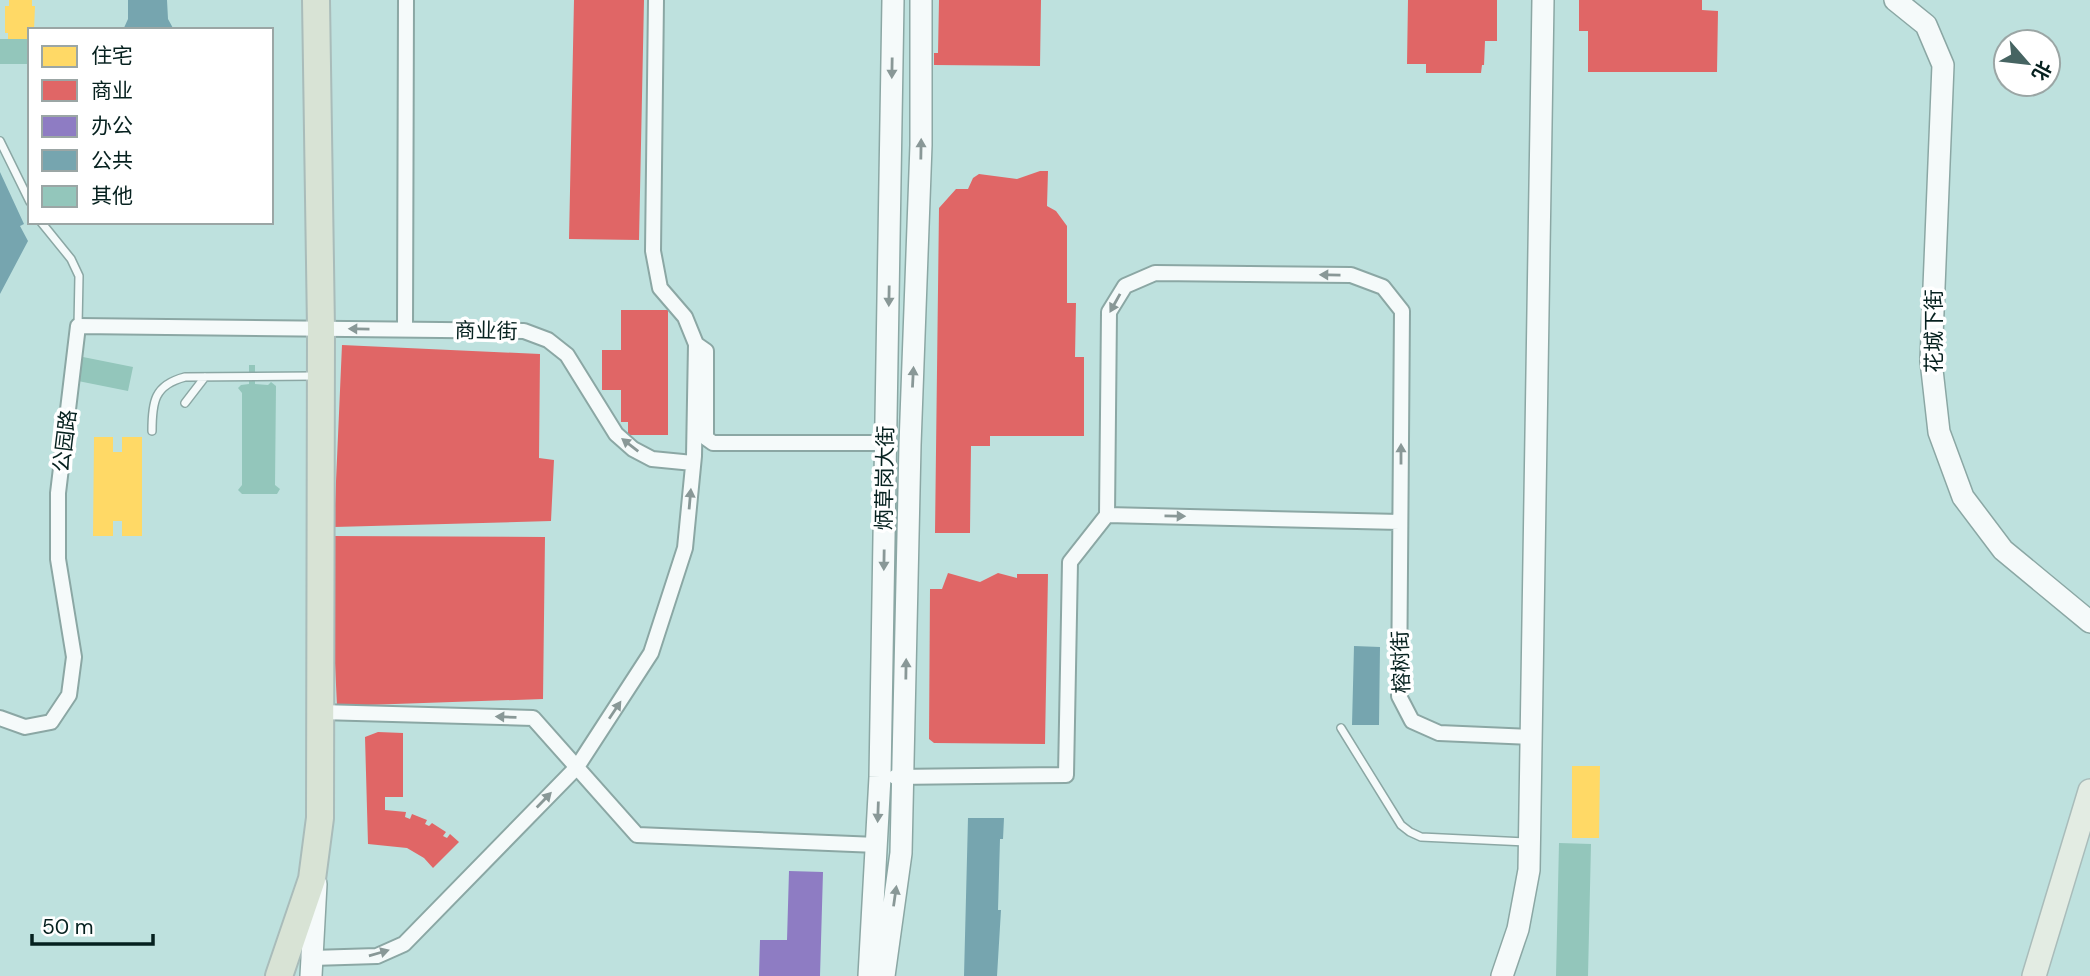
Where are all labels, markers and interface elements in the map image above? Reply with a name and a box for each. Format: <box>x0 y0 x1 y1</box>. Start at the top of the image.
legend <box>28 28 273 224</box>
north arrow <box>1992 28 2062 98</box>
text: 住宅 <box>91 42 133 70</box>
text: 北 <box>2026 56 2057 85</box>
one-way arrow <box>886 57 897 79</box>
text: 商业 <box>91 77 133 105</box>
text: 办公 <box>91 112 133 140</box>
one-way arrow <box>915 138 927 160</box>
text: 公共 <box>91 147 133 175</box>
text: 其他 <box>91 182 133 210</box>
one-way arrow <box>1319 269 1341 281</box>
one-way arrow <box>883 285 895 307</box>
street label: 花城下街 <box>1920 289 1948 373</box>
one-way arrow <box>1109 294 1121 313</box>
street label: 商业街 <box>454 316 518 346</box>
one-way arrow <box>348 323 370 335</box>
one-way arrow <box>907 366 918 388</box>
street label: 公园路 <box>47 408 83 474</box>
street label: 炳草岗大街 <box>870 425 900 531</box>
one-way arrow <box>621 437 639 452</box>
one-way arrow <box>1395 442 1407 464</box>
one-way arrow <box>685 488 696 510</box>
one-way arrow <box>1164 511 1186 522</box>
one-way arrow <box>878 549 889 571</box>
street label: 榕树街 <box>1386 630 1416 694</box>
one-way arrow <box>900 658 912 680</box>
one-way arrow <box>608 700 621 720</box>
one-way arrow <box>495 711 517 723</box>
one-way arrow <box>536 792 552 809</box>
one-way arrow <box>873 801 884 823</box>
one-way arrow <box>890 885 901 907</box>
scale bar <box>32 902 152 946</box>
text: 50 m <box>42 913 93 941</box>
one-way arrow <box>369 947 391 958</box>

